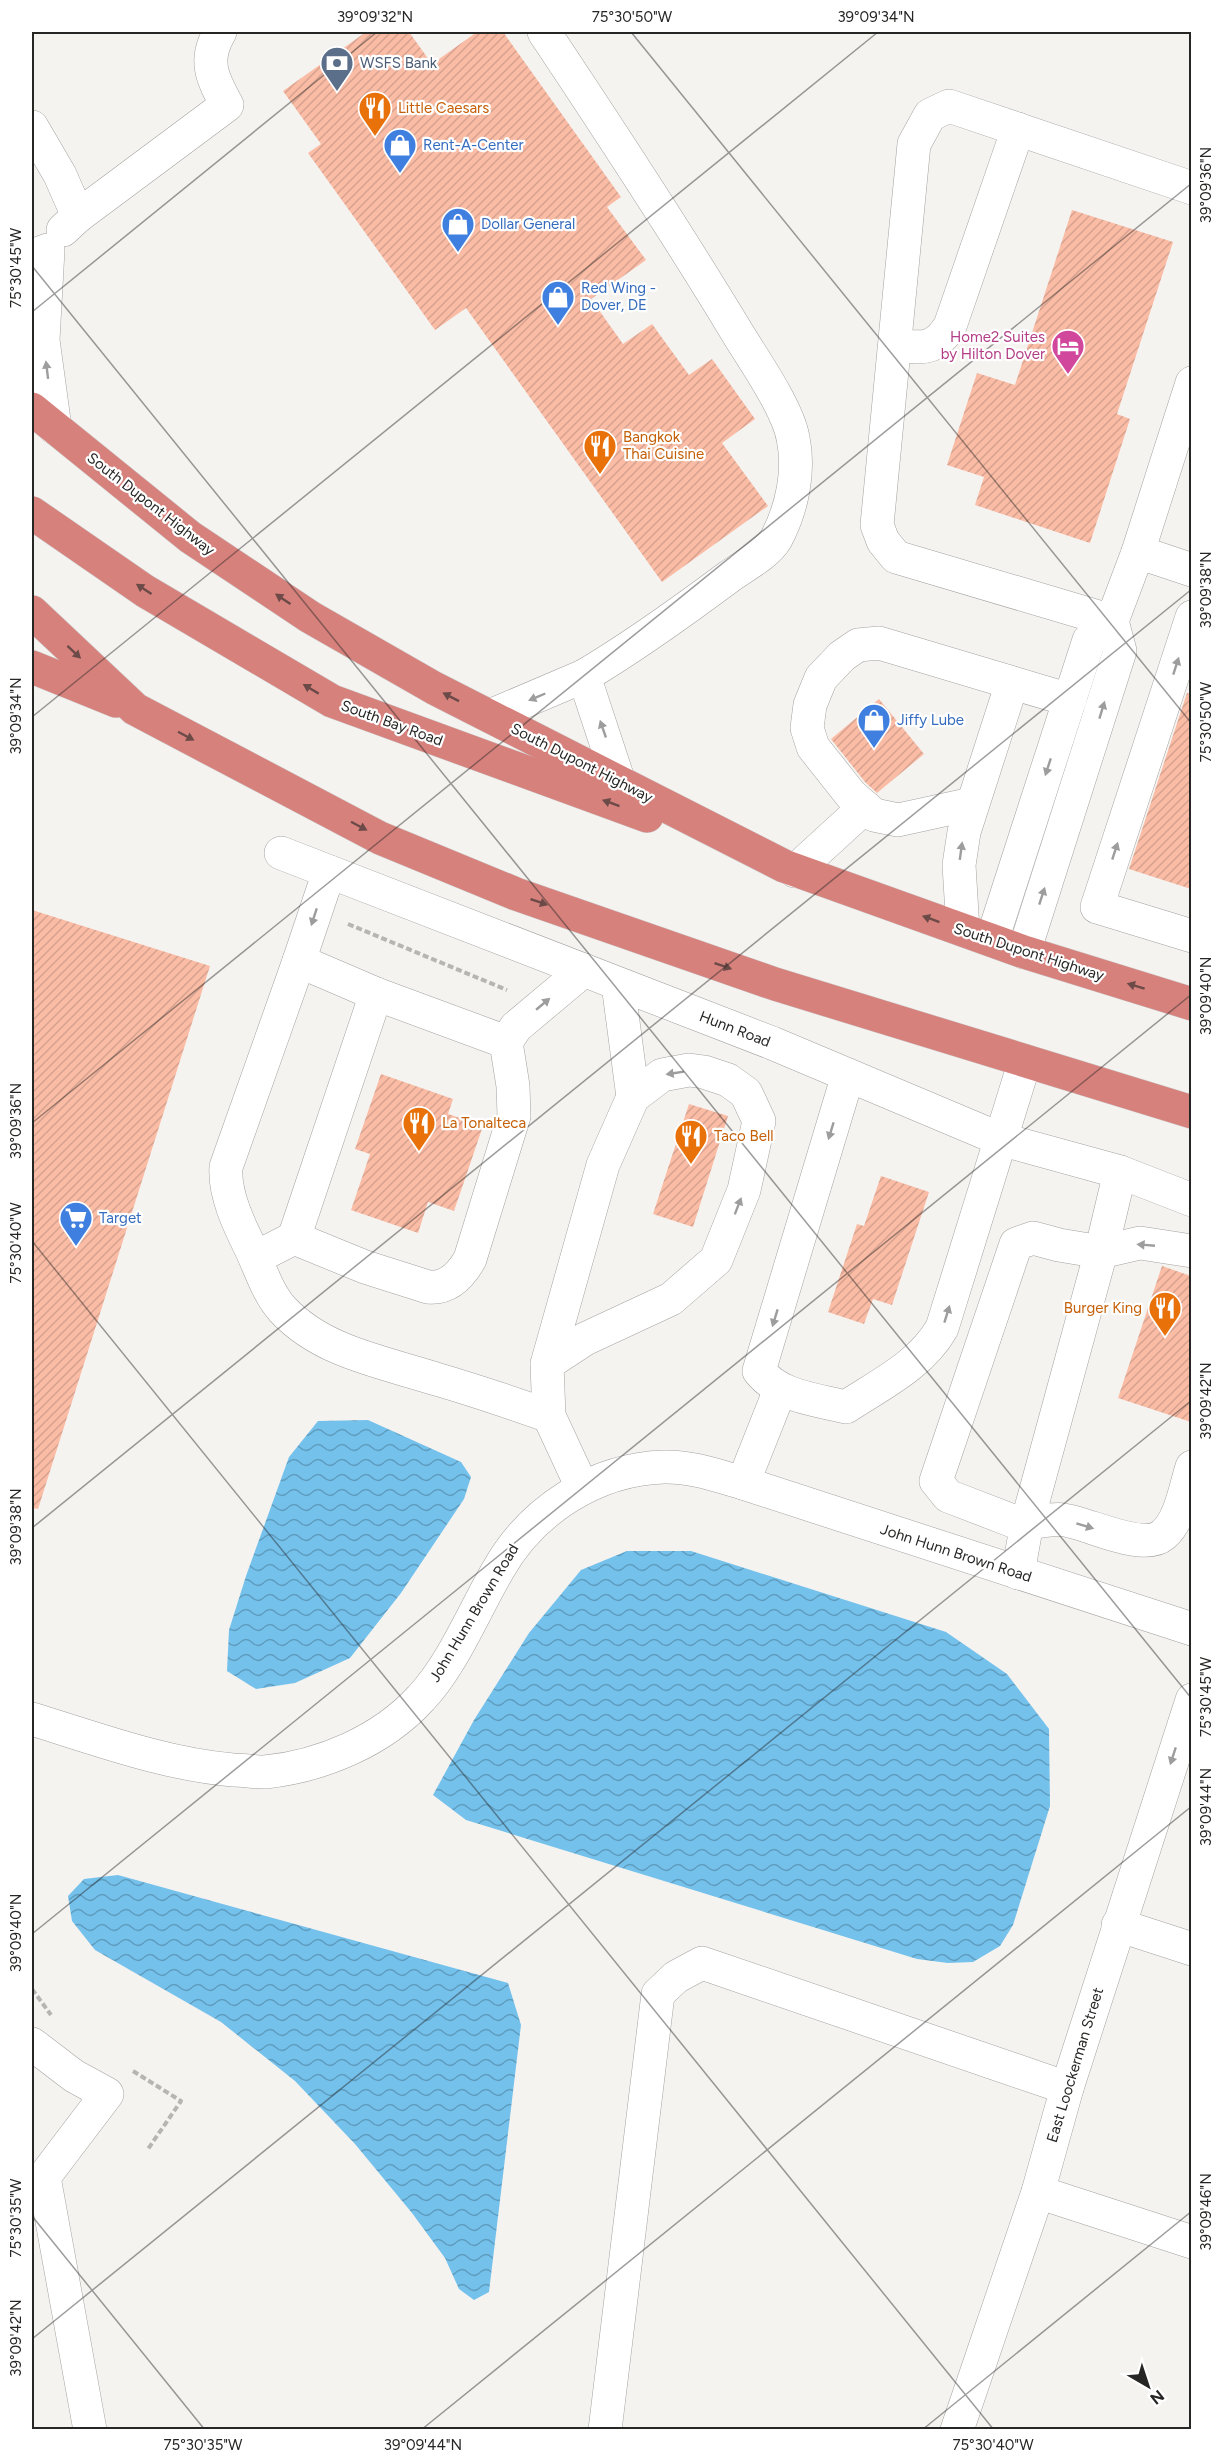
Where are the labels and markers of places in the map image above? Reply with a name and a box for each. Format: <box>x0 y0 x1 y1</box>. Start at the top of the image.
bank icon: WSFS Bank <box>319 45 355 92</box>
place label: WSFS Bank <box>360 54 438 72</box>
restaurant icon: Little Caesars <box>357 90 393 137</box>
place label: Little Caesars <box>398 99 489 117</box>
shop icon: Rent-A-Center <box>382 127 418 174</box>
place label: Rent-A-Center <box>423 136 524 154</box>
shop icon: Dollar General <box>440 206 476 253</box>
place label: Dollar General <box>481 215 575 233</box>
shop icon: Red Wing - Dover, DE <box>540 279 576 326</box>
place label: Red Wing - Dover, DE <box>581 279 656 314</box>
place label: Home2 Suites by Hilton Dover <box>941 328 1045 363</box>
hotel icon: Home2 Suites by Hilton Dover <box>1050 328 1086 375</box>
restaurant icon: Bangkok Thai Cuisine <box>582 428 618 475</box>
place label: Bangkok Thai Cuisine <box>623 428 704 463</box>
shop icon: Jiffy Lube <box>856 702 892 749</box>
place label: Jiffy Lube <box>897 711 964 729</box>
restaurant icon: La Tonalteca <box>401 1105 437 1152</box>
place label: La Tonalteca <box>442 1114 526 1132</box>
restaurant icon: Taco Bell <box>673 1118 709 1165</box>
place label: Taco Bell <box>714 1127 773 1145</box>
supermarket icon: Target <box>58 1200 94 1247</box>
place label: Target <box>99 1209 142 1227</box>
restaurant icon: Burger King <box>1147 1290 1183 1337</box>
place label: Burger King <box>1064 1299 1142 1317</box>

